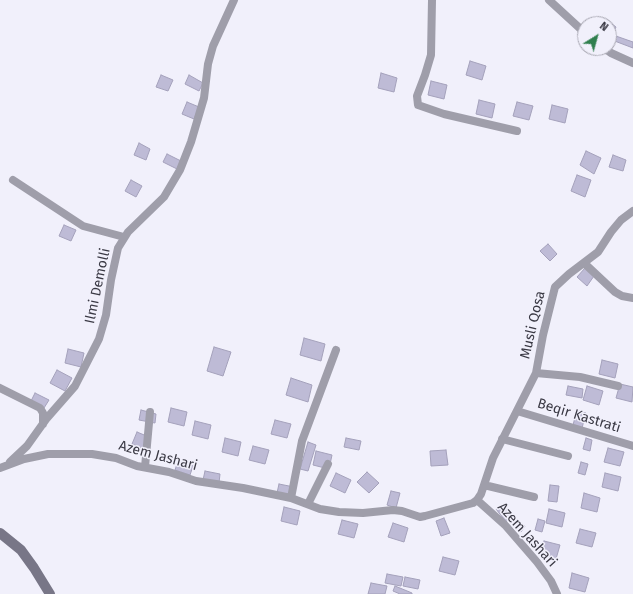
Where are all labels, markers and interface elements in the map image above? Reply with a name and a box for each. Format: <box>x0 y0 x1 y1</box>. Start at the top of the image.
north arrow <box>577 16 617 56</box>
text: N <box>597 19 611 34</box>
street label: Ilmi Demolli <box>82 247 114 325</box>
street label: Musli Qosa <box>517 289 549 361</box>
street label: Beqir Kastrati <box>535 395 623 437</box>
street label: Azem Jashari <box>117 437 199 475</box>
street label: Azem Jashari <box>494 499 560 571</box>

